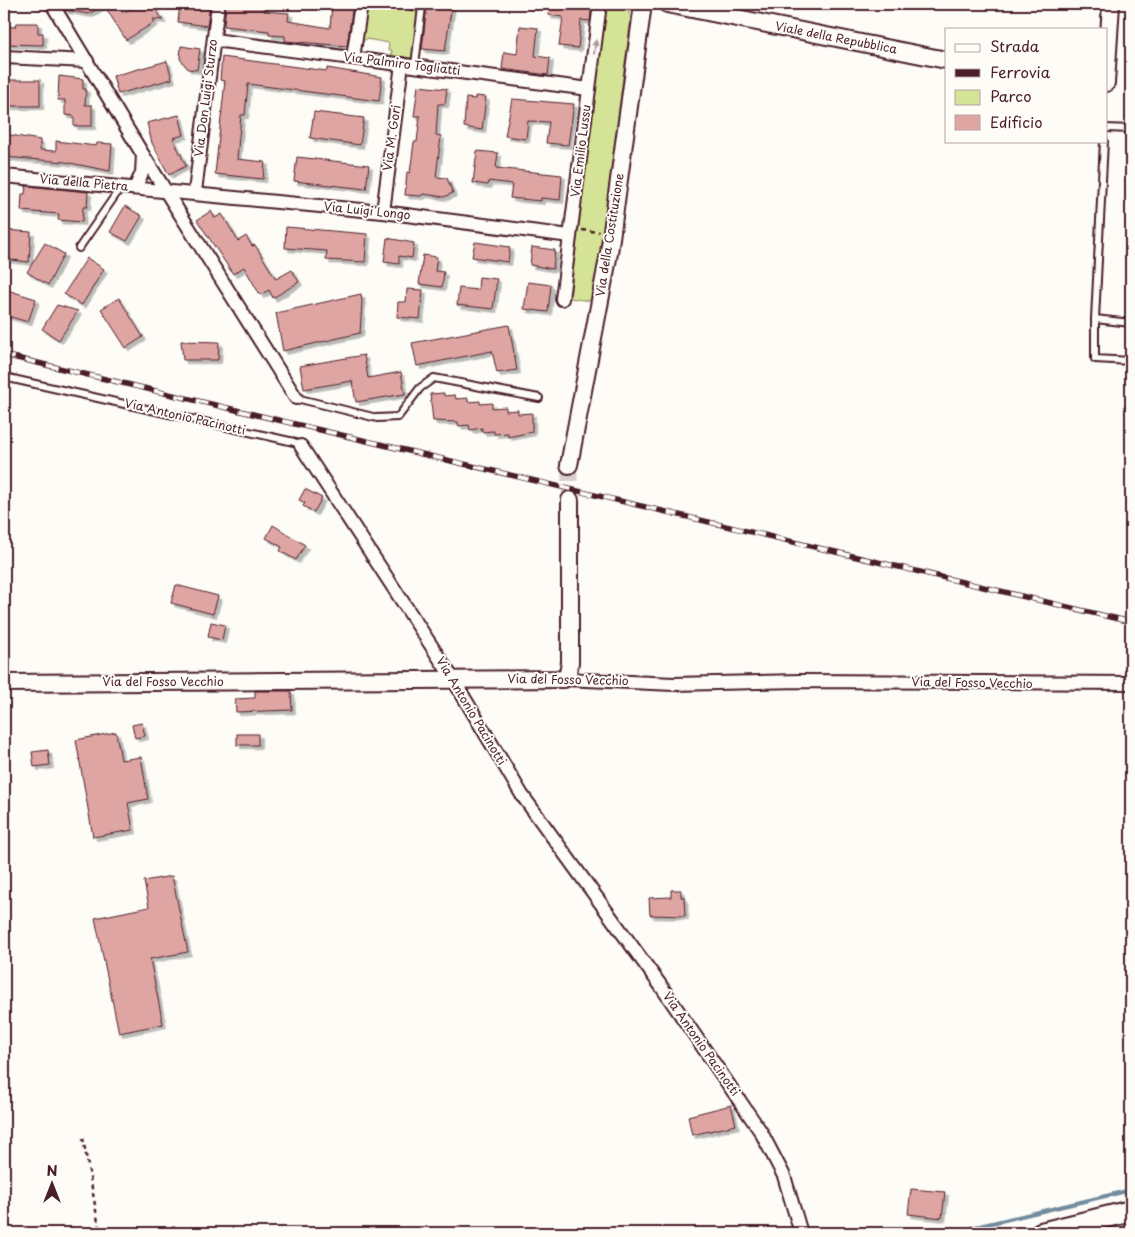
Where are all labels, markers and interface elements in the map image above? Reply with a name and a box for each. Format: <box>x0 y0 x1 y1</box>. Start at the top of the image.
street label: Viale della Repubblica <box>774 16 899 58</box>
legend <box>945 28 1108 142</box>
text: Strada <box>990 34 1040 57</box>
street label: Via Don Luigi Sturzo <box>189 38 221 158</box>
one-way arrow <box>591 38 599 54</box>
street label: Via Palmiro Togliatti <box>343 47 462 79</box>
text: Ferrovia <box>990 60 1051 83</box>
text: Parco <box>990 84 1032 107</box>
street label: Via Emilio Lussu <box>565 103 595 198</box>
street label: Via M. Gori <box>377 104 405 172</box>
text: Edificio <box>990 110 1043 133</box>
street label: Via della Pietra <box>39 169 130 195</box>
street label: Via della Costituzione <box>590 171 628 298</box>
street label: Via Luigi Longo <box>323 196 412 224</box>
street label: Via Antonio Pacinotti <box>123 393 247 439</box>
street label: Via Antonio Pacinotti <box>432 653 511 768</box>
street label: Via del Fosso Vecchio <box>507 669 629 689</box>
street label: Via del Fosso Vecchio <box>102 672 224 690</box>
street label: Via del Fosso Vecchio <box>911 672 1033 692</box>
street label: Via Antonio Pacinotti <box>659 988 745 1099</box>
north arrow <box>28 1160 78 1210</box>
text: N <box>46 1160 58 1181</box>

